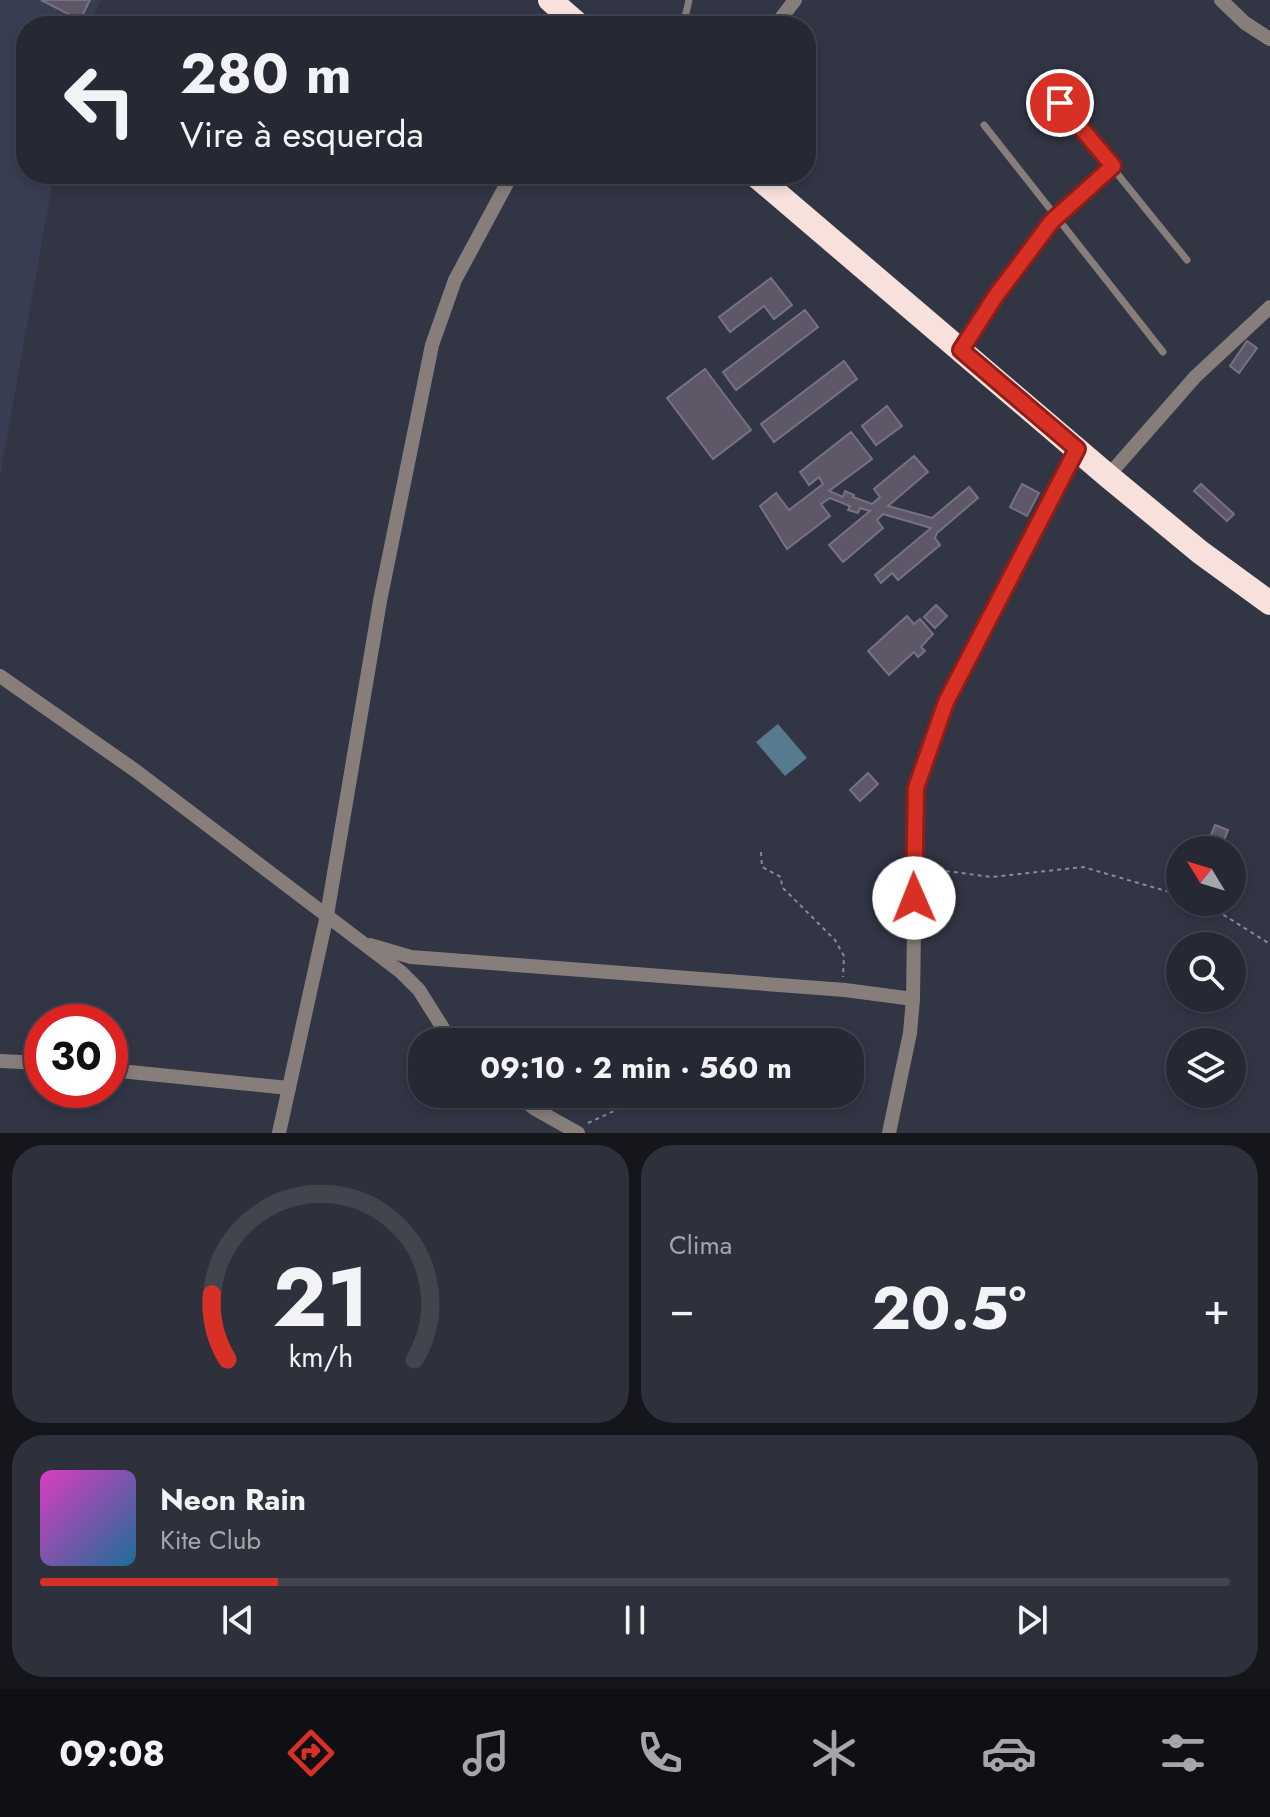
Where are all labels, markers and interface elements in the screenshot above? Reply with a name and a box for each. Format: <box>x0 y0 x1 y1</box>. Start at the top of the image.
text: 280 m <box>180 33 352 114</box>
icon: left <box>48 48 152 152</box>
pin <box>1026 69 1094 137</box>
icon: arrive <box>1038 81 1082 125</box>
text: Vire à esquerda <box>180 108 424 160</box>
north arrow <box>1166 836 1246 916</box>
map controls <box>1166 836 1246 1108</box>
position arrow <box>872 856 956 940</box>
button: search <box>1166 932 1246 1012</box>
speed limit sign: 30 <box>24 1004 128 1108</box>
button: layers <box>1166 1028 1246 1108</box>
text: 09:10 · 2 min · 560 m <box>480 1046 792 1089</box>
text: Clima <box>669 1226 732 1264</box>
text: 21 <box>272 1237 369 1357</box>
text: 20.5° <box>871 1265 1026 1352</box>
text: − <box>669 1277 695 1341</box>
text: + <box>1203 1277 1230 1341</box>
text: km/h <box>288 1336 353 1378</box>
text: Neon Rain <box>160 1478 306 1521</box>
text: Kite Club <box>160 1521 261 1559</box>
icon: previous <box>216 1598 260 1642</box>
icon: pause <box>613 1598 657 1642</box>
icon: next <box>1010 1598 1054 1642</box>
icon: directions <box>283 1725 339 1781</box>
icon: music <box>458 1725 514 1781</box>
icon: phone <box>632 1725 688 1781</box>
icon: climate <box>806 1725 862 1781</box>
icon: car <box>981 1725 1037 1781</box>
icon: filters <box>1155 1725 1211 1781</box>
text: 09:08 <box>59 1727 165 1779</box>

